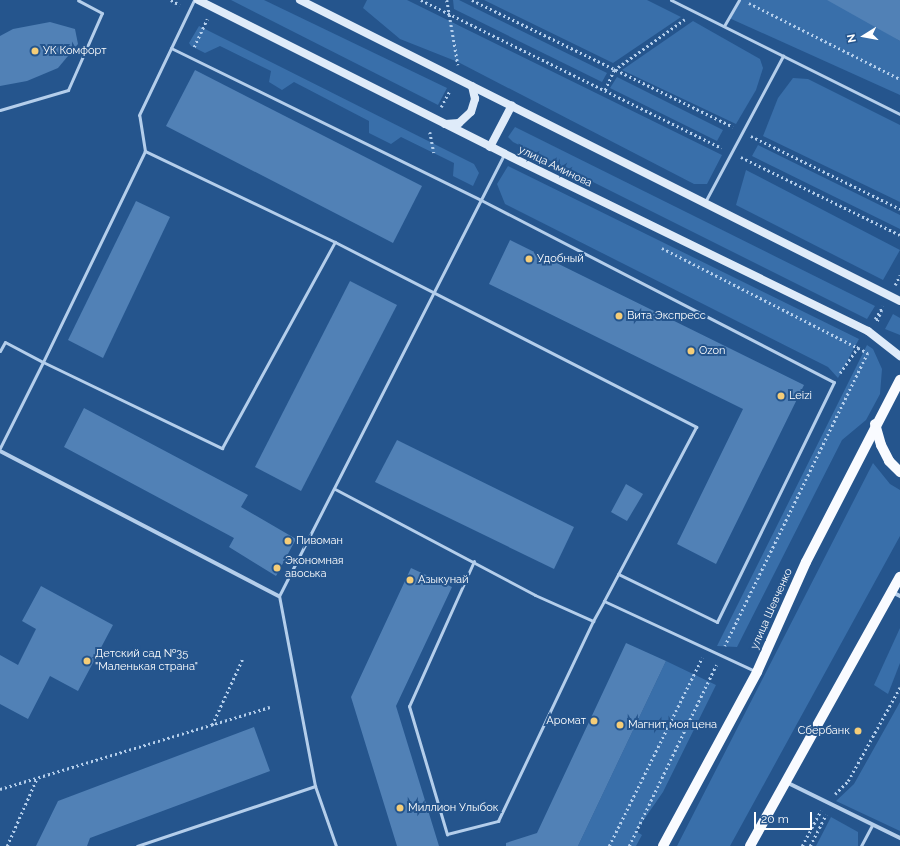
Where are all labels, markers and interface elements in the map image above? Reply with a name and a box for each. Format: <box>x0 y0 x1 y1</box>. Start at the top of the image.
north arrow <box>844 16 884 56</box>
text: N <box>845 33 859 44</box>
place label: УК Комфорт <box>43 44 107 58</box>
marker: УК Комфорт <box>30 46 40 56</box>
street label: улица Аминова <box>516 143 594 191</box>
place label: Удобный <box>537 252 584 266</box>
marker: Удобный <box>524 254 534 264</box>
place label: Вита Экспресс <box>627 309 706 323</box>
marker: Вита Экспресс <box>614 311 624 321</box>
place label: Ozon <box>699 344 726 358</box>
marker: Ozon <box>686 346 696 356</box>
place label: Leizi <box>789 389 812 403</box>
marker: Leizi <box>776 391 786 401</box>
place label: Пивоман <box>296 534 343 548</box>
marker: Пивоман <box>283 536 293 546</box>
place label: Экономная авоська <box>285 555 344 581</box>
marker: Экономная авоська <box>272 563 282 573</box>
street label: улица Шевченко <box>748 566 796 652</box>
place label: Азыкунай <box>418 573 469 587</box>
marker: Азыкунай <box>405 575 415 585</box>
place label: Детский сад №35 "Маленькая страна" <box>95 648 198 674</box>
marker: Детский сад №35 "Маленькая страна" <box>82 656 92 666</box>
place label: Аромат <box>546 714 586 728</box>
marker: Аромат <box>589 716 599 726</box>
place label: Магнит моя цена <box>628 718 717 732</box>
marker: Магнит моя цена <box>615 720 625 730</box>
place label: Сбербанк <box>798 724 850 738</box>
marker: Сбербанк <box>853 726 863 736</box>
place label: Миллион Улыбок <box>408 801 498 815</box>
marker: Миллион Улыбок <box>395 803 405 813</box>
scale bar <box>756 804 814 830</box>
text: 20 m <box>761 812 789 826</box>

